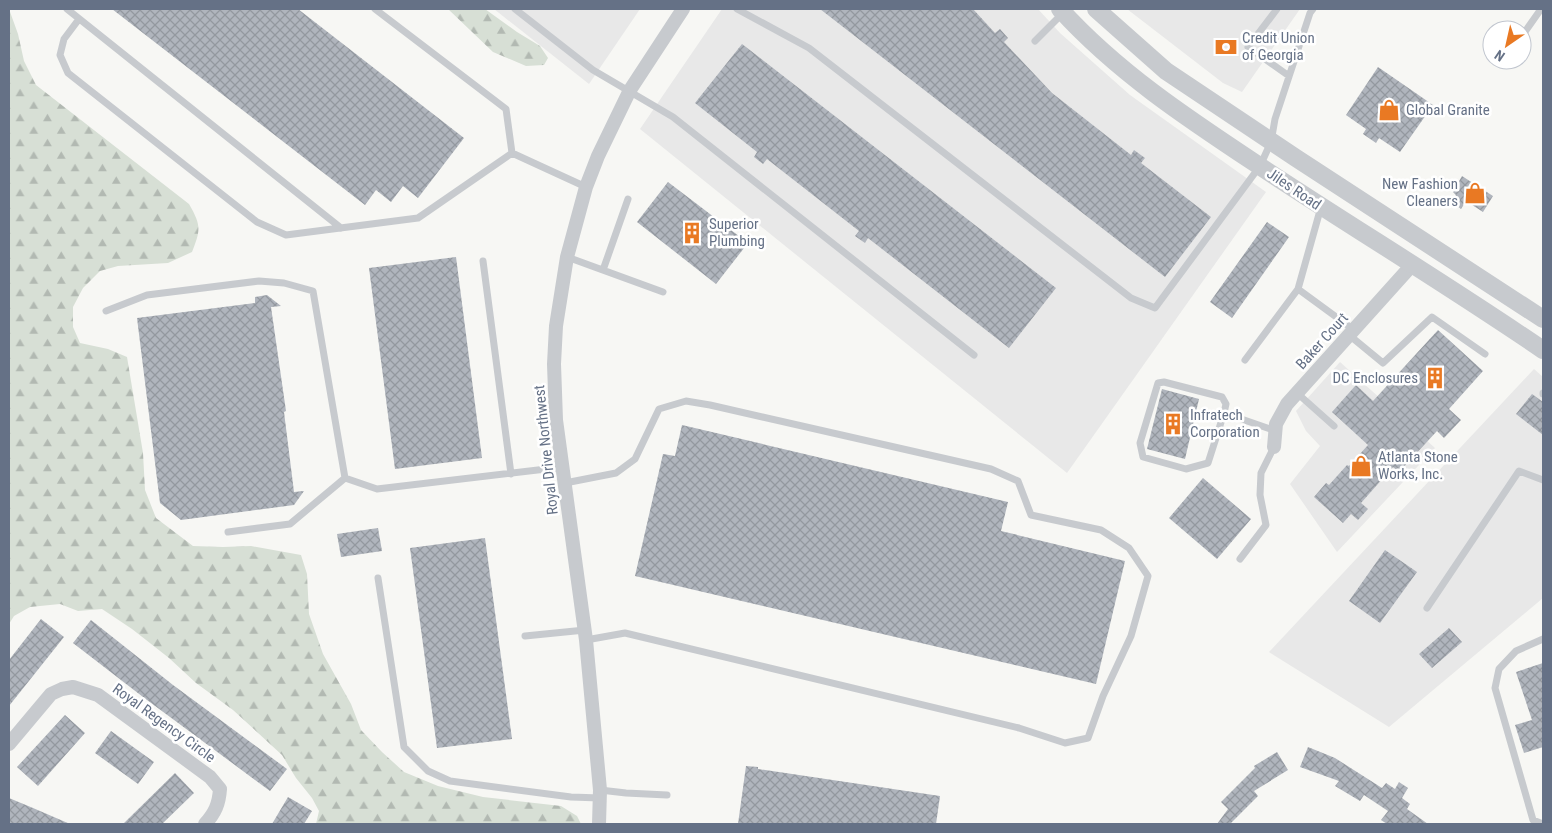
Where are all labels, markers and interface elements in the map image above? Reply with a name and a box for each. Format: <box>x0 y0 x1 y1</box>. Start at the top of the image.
north arrow <box>1482 20 1532 70</box>
place label: Credit Union of Georgia <box>1242 29 1315 64</box>
bank icon: Credit Union of Georgia <box>1213 34 1239 60</box>
text: N <box>1492 47 1508 65</box>
shop icon: Global Granite <box>1376 97 1402 123</box>
place label: Global Granite <box>1406 101 1490 119</box>
street label: Jiles Road <box>1263 164 1325 214</box>
place label: New Fashion Cleaners <box>1382 175 1458 210</box>
shop icon: New Fashion Cleaners <box>1462 180 1488 206</box>
place label: Superior Plumbing <box>709 215 765 250</box>
building icon: Superior Plumbing <box>679 220 705 246</box>
street label: Baker Court <box>1292 309 1352 373</box>
building icon: DC Enclosures <box>1422 365 1448 391</box>
place label: DC Enclosures <box>1332 369 1418 387</box>
street label: Royal Drive Northwest <box>530 384 562 516</box>
place label: Infratech Corporation <box>1190 406 1260 441</box>
building icon: Infratech Corporation <box>1160 411 1186 437</box>
place label: Atlanta Stone Works, Inc. <box>1378 448 1458 483</box>
shop icon: Atlanta Stone Works, Inc. <box>1348 453 1374 479</box>
street label: Royal Regency Circle <box>109 680 219 766</box>

